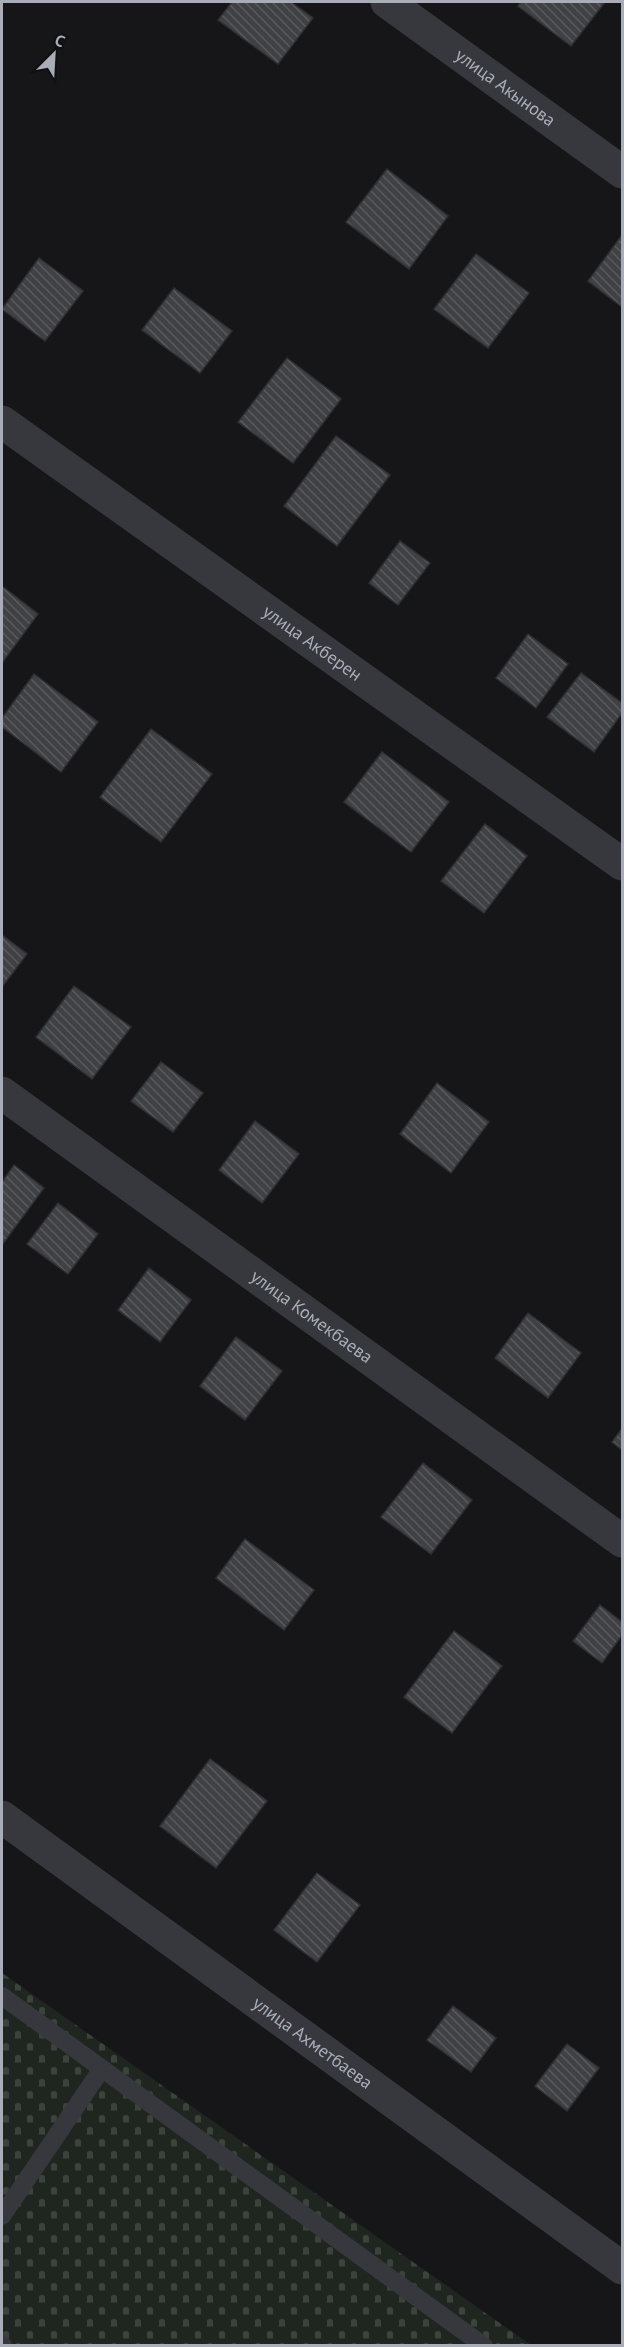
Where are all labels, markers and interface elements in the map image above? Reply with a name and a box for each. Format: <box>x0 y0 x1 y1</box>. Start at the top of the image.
north arrow <box>24 24 84 84</box>
text: С <box>52 29 68 51</box>
street label: улица Акынова <box>451 43 560 131</box>
street label: улица Акберен <box>258 600 367 686</box>
street label: улица Комекбаева <box>246 1264 377 1368</box>
street label: улица Ахметбаева <box>248 1991 377 2094</box>

